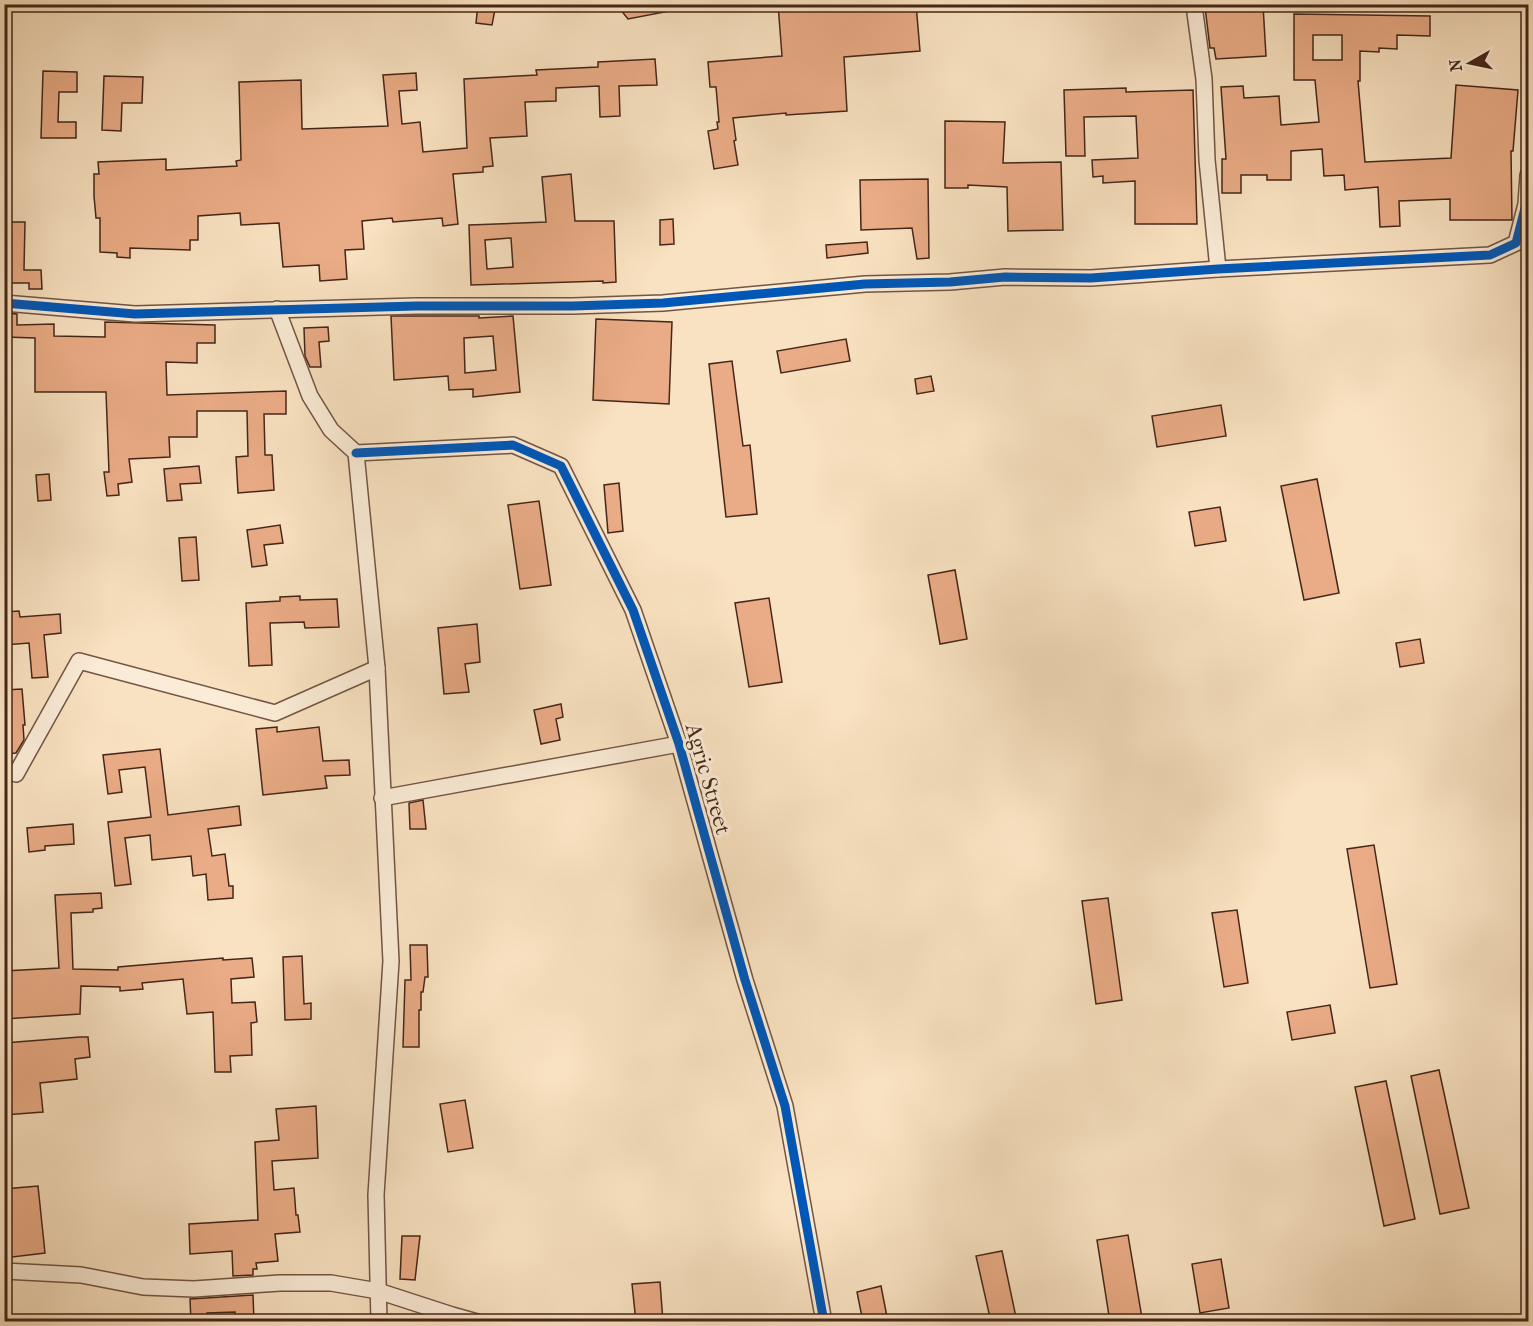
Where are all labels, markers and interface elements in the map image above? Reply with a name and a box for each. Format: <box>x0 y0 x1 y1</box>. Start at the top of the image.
north arrow <box>1440 33 1500 93</box>
text: N <box>1445 57 1466 73</box>
street label: Agric Street <box>679 719 736 838</box>

